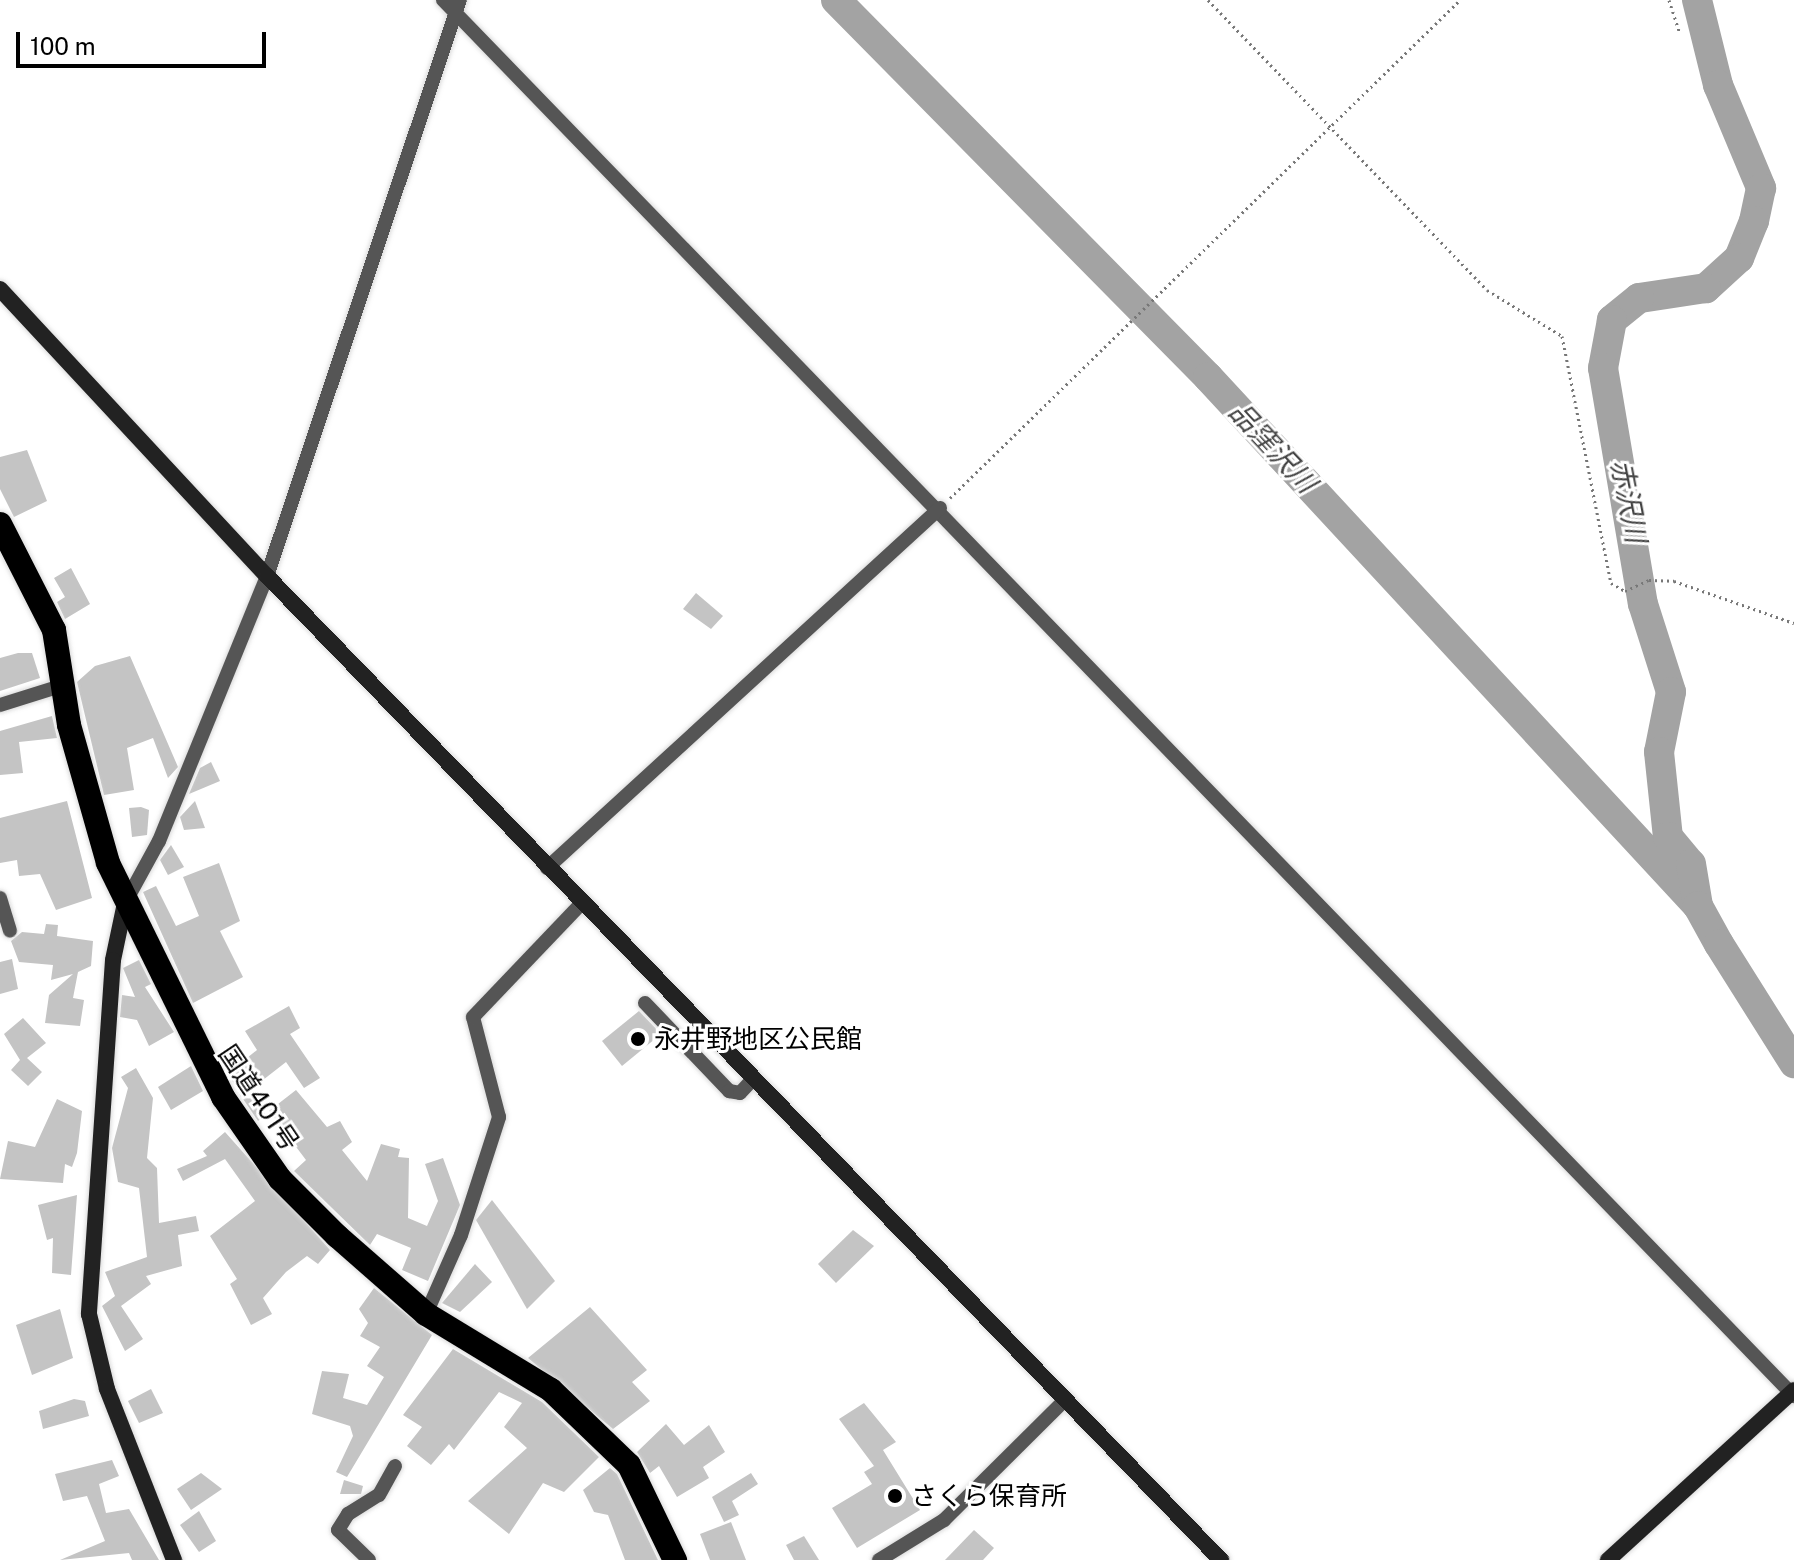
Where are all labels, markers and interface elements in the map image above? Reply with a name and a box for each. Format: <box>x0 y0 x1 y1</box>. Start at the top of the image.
scale bar <box>20 16 270 66</box>
text: 100 m <box>30 32 96 60</box>
water label: 品窪沢川 <box>1223 395 1323 499</box>
water label: 赤沢川 <box>1604 457 1654 545</box>
place label: 永井野地区公民館 <box>654 1023 862 1055</box>
marker: 永井野地区公民館 <box>629 1030 647 1048</box>
street label: 国道401号 <box>212 1039 306 1157</box>
place label: さくら保育所 <box>911 1480 1067 1512</box>
marker: さくら保育所 <box>886 1487 904 1505</box>

